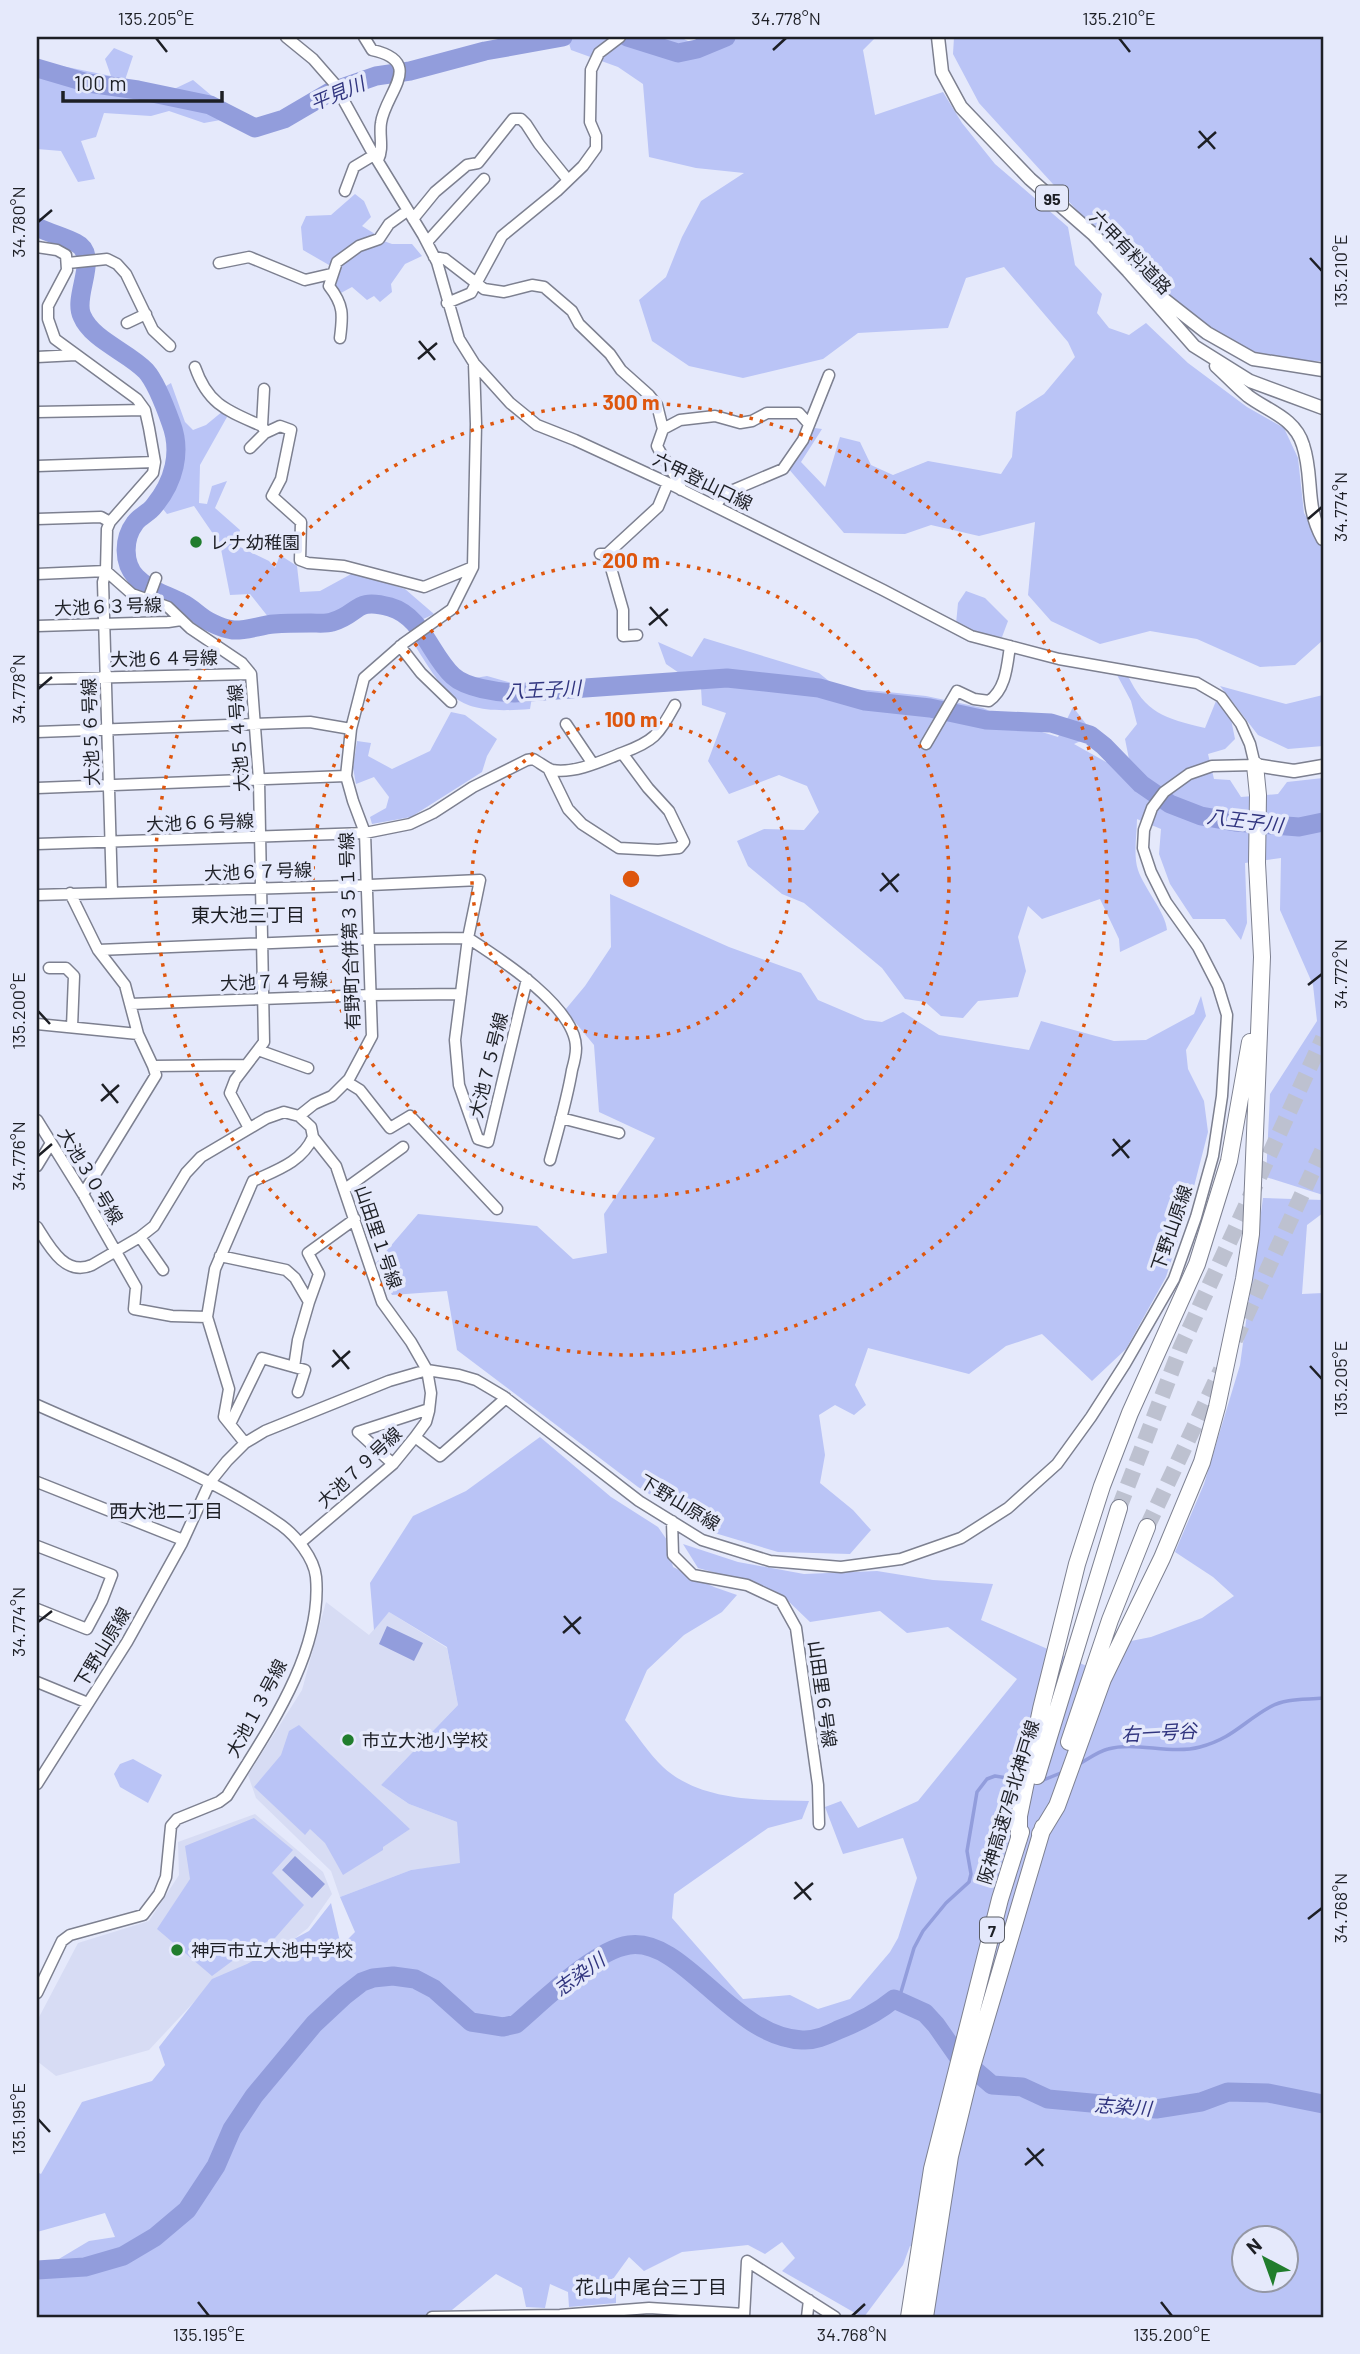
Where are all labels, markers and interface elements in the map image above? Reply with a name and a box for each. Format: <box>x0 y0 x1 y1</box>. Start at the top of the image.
text: 135.205°E <box>118 7 194 29</box>
text: 34.778°N <box>751 7 821 29</box>
text: 135.210°E <box>1082 7 1156 29</box>
scale bar <box>63 60 222 104</box>
text: 100 m <box>74 70 127 95</box>
water label: 平見川 <box>306 70 370 115</box>
text: 34.780°N <box>7 186 29 258</box>
road number: 95 <box>1036 186 1068 210</box>
street label: 六甲有料道路 <box>1086 206 1176 298</box>
text: 135.210°E <box>1329 234 1351 308</box>
text: 300 m <box>602 389 660 414</box>
street label: 六甲登山口線 <box>650 447 756 515</box>
text: 34.774°N <box>1329 472 1351 542</box>
place label: レナ幼稚園 <box>210 531 300 553</box>
marker: レナ幼稚園 <box>188 534 204 550</box>
text: 200 m <box>602 547 660 572</box>
street label: 大池６３号線 <box>54 593 162 619</box>
street label: 大池６４号線 <box>110 646 218 670</box>
text: 34.778°N <box>7 654 29 724</box>
water label: 八王子川 <box>504 675 584 702</box>
street label: 大池５６号線 <box>77 678 103 786</box>
street label: 大池５４号線 <box>223 683 253 793</box>
text: 100 m <box>604 706 658 731</box>
water label: 八王子川 <box>1206 804 1286 836</box>
street label: 大池６６号線 <box>146 809 254 835</box>
street label: 有野町合併第３５１号線 <box>335 832 363 1030</box>
street label: 大池６７号線 <box>204 858 312 884</box>
centre of rings <box>619 867 643 891</box>
district label: 東大池三丁目 <box>191 903 305 926</box>
text: 34.772°N <box>1329 939 1351 1009</box>
street label: 大池７４号線 <box>220 968 328 994</box>
text: 135.200°E <box>7 972 29 1050</box>
street label: 大池７５号線 <box>464 1010 512 1120</box>
text: 34.776°N <box>7 1121 29 1191</box>
street label: 大池３０号線 <box>54 1124 128 1228</box>
street label: 山田里１号線 <box>351 1182 407 1292</box>
street label: 下野山原線 <box>1146 1182 1196 1274</box>
text: 135.205°E <box>1329 1341 1351 1417</box>
street label: 大池７９号線 <box>312 1422 406 1512</box>
street label: 下野山原線 <box>636 1469 724 1535</box>
district label: 西大池二丁目 <box>109 1499 223 1522</box>
text: 34.774°N <box>7 1587 29 1657</box>
street label: 下野山原線 <box>69 1603 135 1691</box>
street label: 山田里６号線 <box>805 1639 841 1749</box>
street label: 大池１３号線 <box>221 1655 291 1761</box>
street label: 阪神高速7号北神戸線 <box>973 1717 1043 1887</box>
water label: 右一号谷 <box>1120 1718 1200 1745</box>
place label: 市立大池小学校 <box>362 1729 488 1751</box>
marker: 市立大池小学校 <box>340 1732 356 1748</box>
text: 34.768°N <box>1329 1873 1351 1943</box>
road number: 7 <box>980 1918 1004 1942</box>
place label: 神戸市立大池中学校 <box>191 1939 353 1961</box>
marker: 神戸市立大池中学校 <box>169 1942 185 1958</box>
water label: 志染川 <box>549 1947 610 2000</box>
text: 135.195°E <box>7 2083 29 2155</box>
water label: 志染川 <box>1094 2093 1154 2120</box>
north arrow <box>1230 2224 1300 2294</box>
text: N <box>1241 2233 1266 2259</box>
district label: 花山中尾台三丁目 <box>575 2275 727 2298</box>
text: 135.195°E <box>173 2323 245 2345</box>
text: 34.768°N <box>817 2323 887 2345</box>
text: 135.200°E <box>1133 2323 1211 2345</box>

